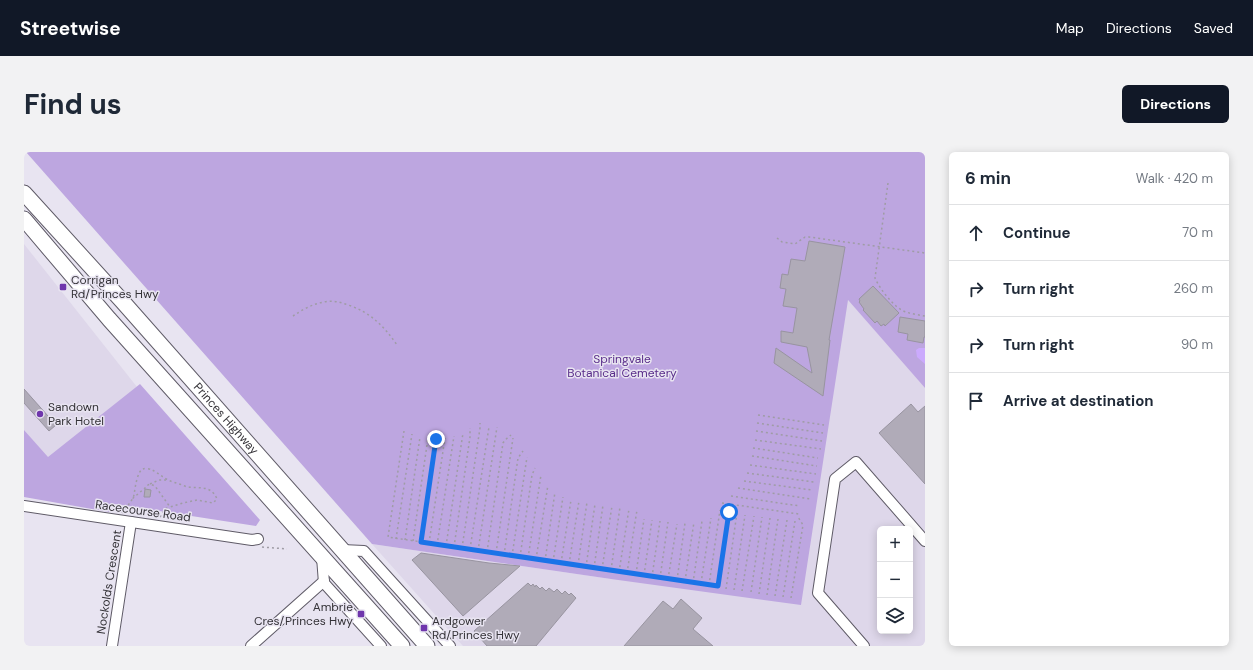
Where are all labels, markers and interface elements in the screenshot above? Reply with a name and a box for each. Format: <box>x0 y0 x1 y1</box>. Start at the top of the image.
text: Streetwise <box>20 16 121 41</box>
text: Map <box>1056 19 1084 37</box>
text: Directions <box>1106 19 1172 37</box>
text: Saved <box>1194 19 1233 37</box>
button: Directions <box>1122 85 1229 123</box>
text: Find us <box>24 86 122 123</box>
text: 6 min <box>965 167 1011 189</box>
text: Walk · 420 m <box>1136 170 1213 187</box>
icon: ahead <box>965 222 987 244</box>
text: Continue <box>1003 223 1071 243</box>
text: 70 m <box>1182 224 1213 241</box>
place label: Corrigan Rd/Princes Hwy <box>71 272 159 302</box>
icon: right <box>965 278 987 300</box>
text: Turn right <box>1003 279 1074 299</box>
text: 260 m <box>1173 280 1213 297</box>
marker: Corrigan Rd/Princes Hwy <box>58 282 68 292</box>
icon: right <box>965 334 987 356</box>
text: Turn right <box>1003 335 1074 355</box>
text: 90 m <box>1181 336 1213 353</box>
park label: Springvale Botanical Cemetery <box>567 351 677 381</box>
street label: Princes Highway <box>190 379 262 458</box>
icon: arrive <box>965 390 987 412</box>
text: Arrive at destination <box>1003 391 1154 411</box>
place label: Sandown Park Hotel <box>48 399 104 429</box>
marker: Sandown Park Hotel <box>35 409 45 419</box>
route end <box>427 430 445 448</box>
street label: Racecourse Road <box>94 496 192 526</box>
route start <box>720 503 738 521</box>
map controls <box>877 526 913 634</box>
button: + <box>877 526 913 562</box>
street label: Nockolds Crescent <box>93 528 125 635</box>
button: − <box>877 562 913 598</box>
button: layers <box>877 598 913 634</box>
place label: Ambrie Cres/Princes Hwy <box>254 599 353 629</box>
marker: Ambrie Cres/Princes Hwy <box>356 609 366 619</box>
place label: Ardgower Rd/Princes Hwy <box>432 613 520 643</box>
marker: Ardgower Rd/Princes Hwy <box>419 623 429 633</box>

